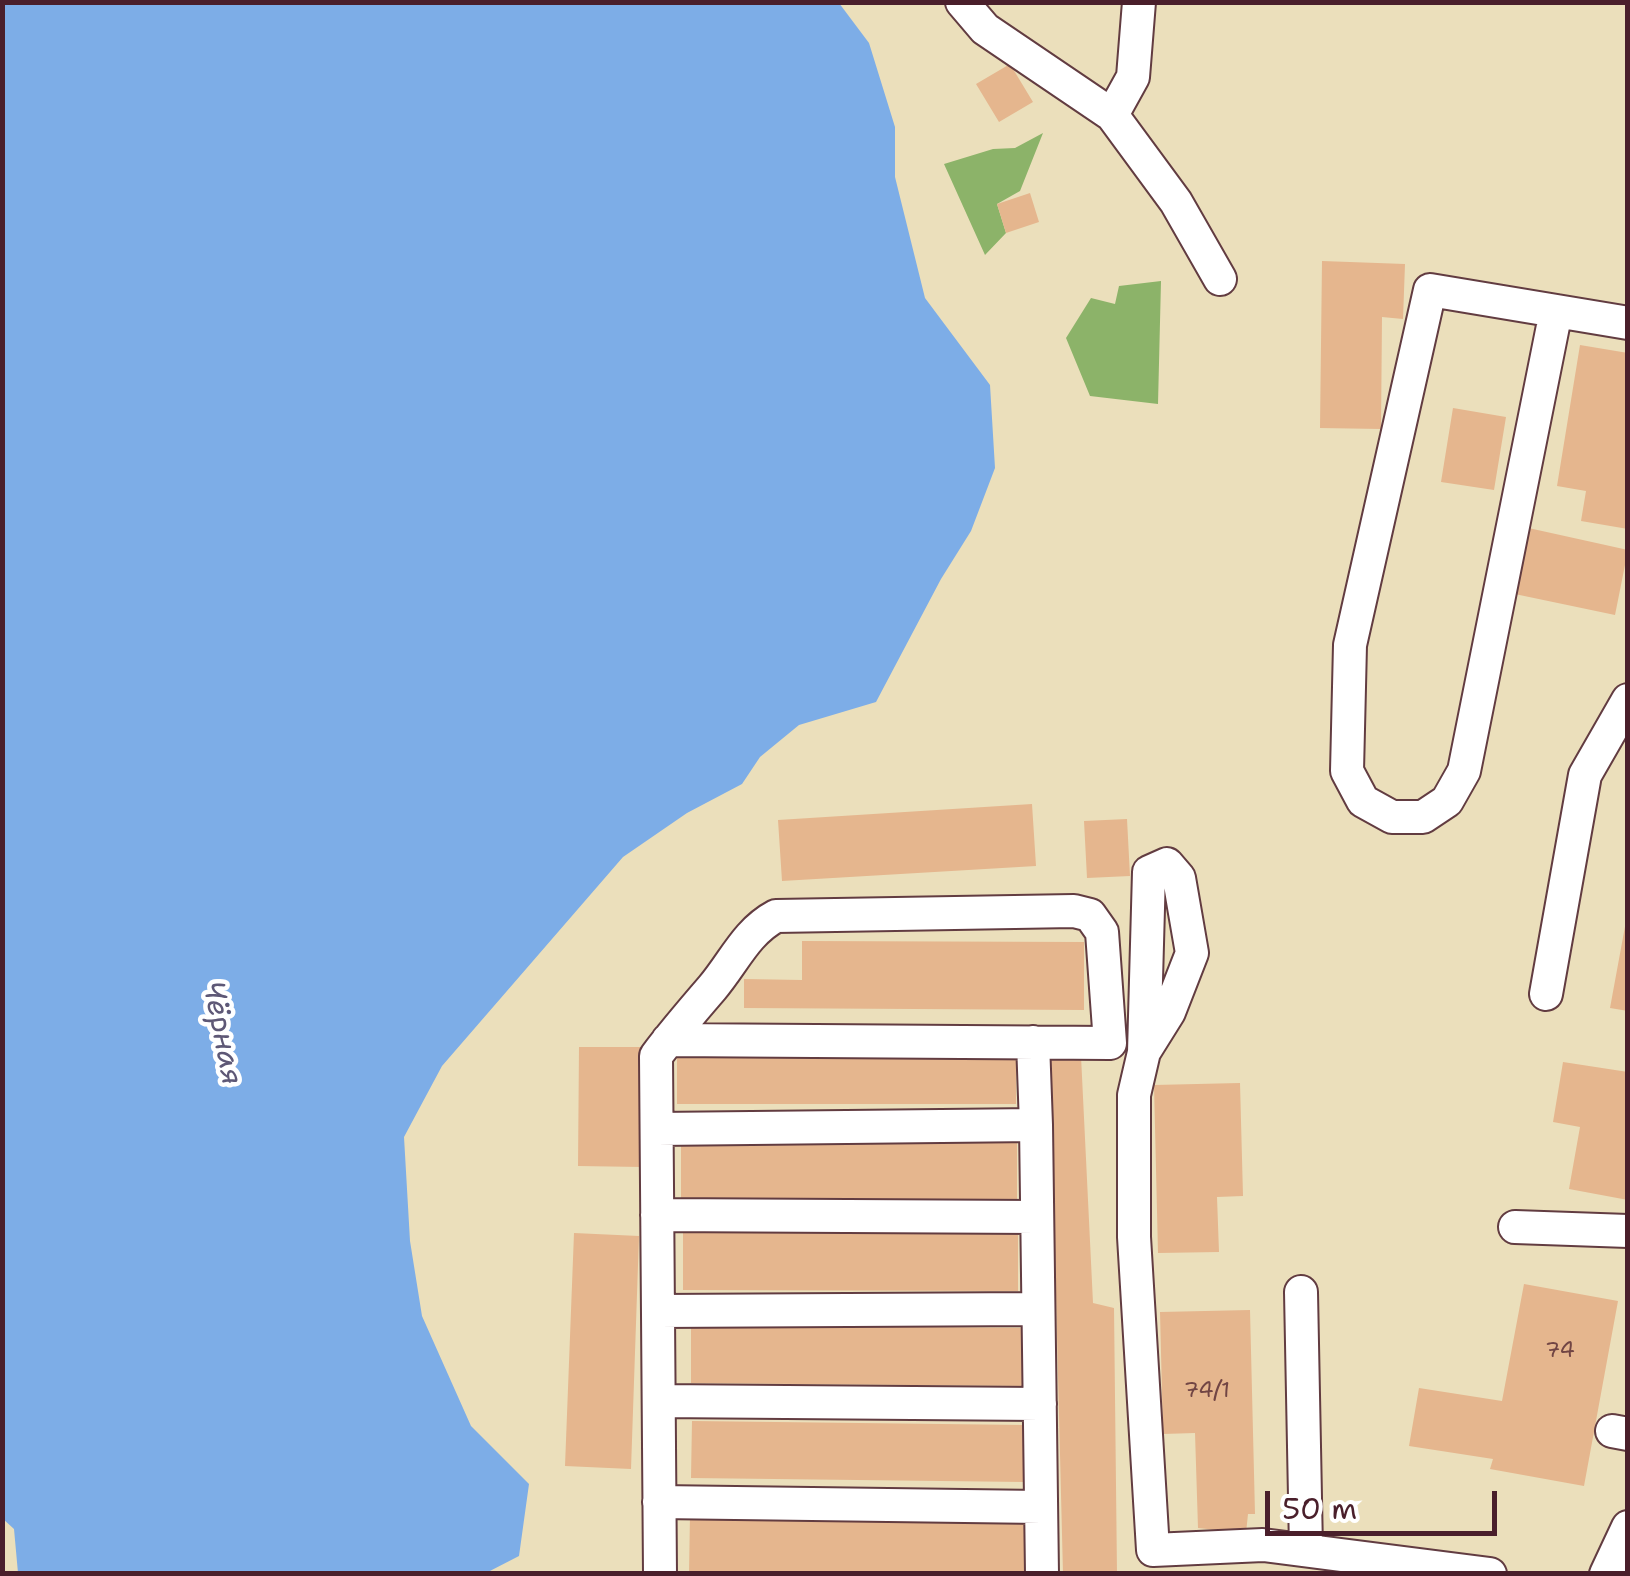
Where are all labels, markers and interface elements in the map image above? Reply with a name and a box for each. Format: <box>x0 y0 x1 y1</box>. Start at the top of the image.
water label: Чёрная <box>193 978 249 1088</box>
house number: 74 <box>1545 1338 1575 1364</box>
house number: 74/1 <box>1184 1378 1230 1404</box>
scale bar <box>1270 1471 1502 1533</box>
text: 50 m <box>1282 1488 1357 1529</box>

